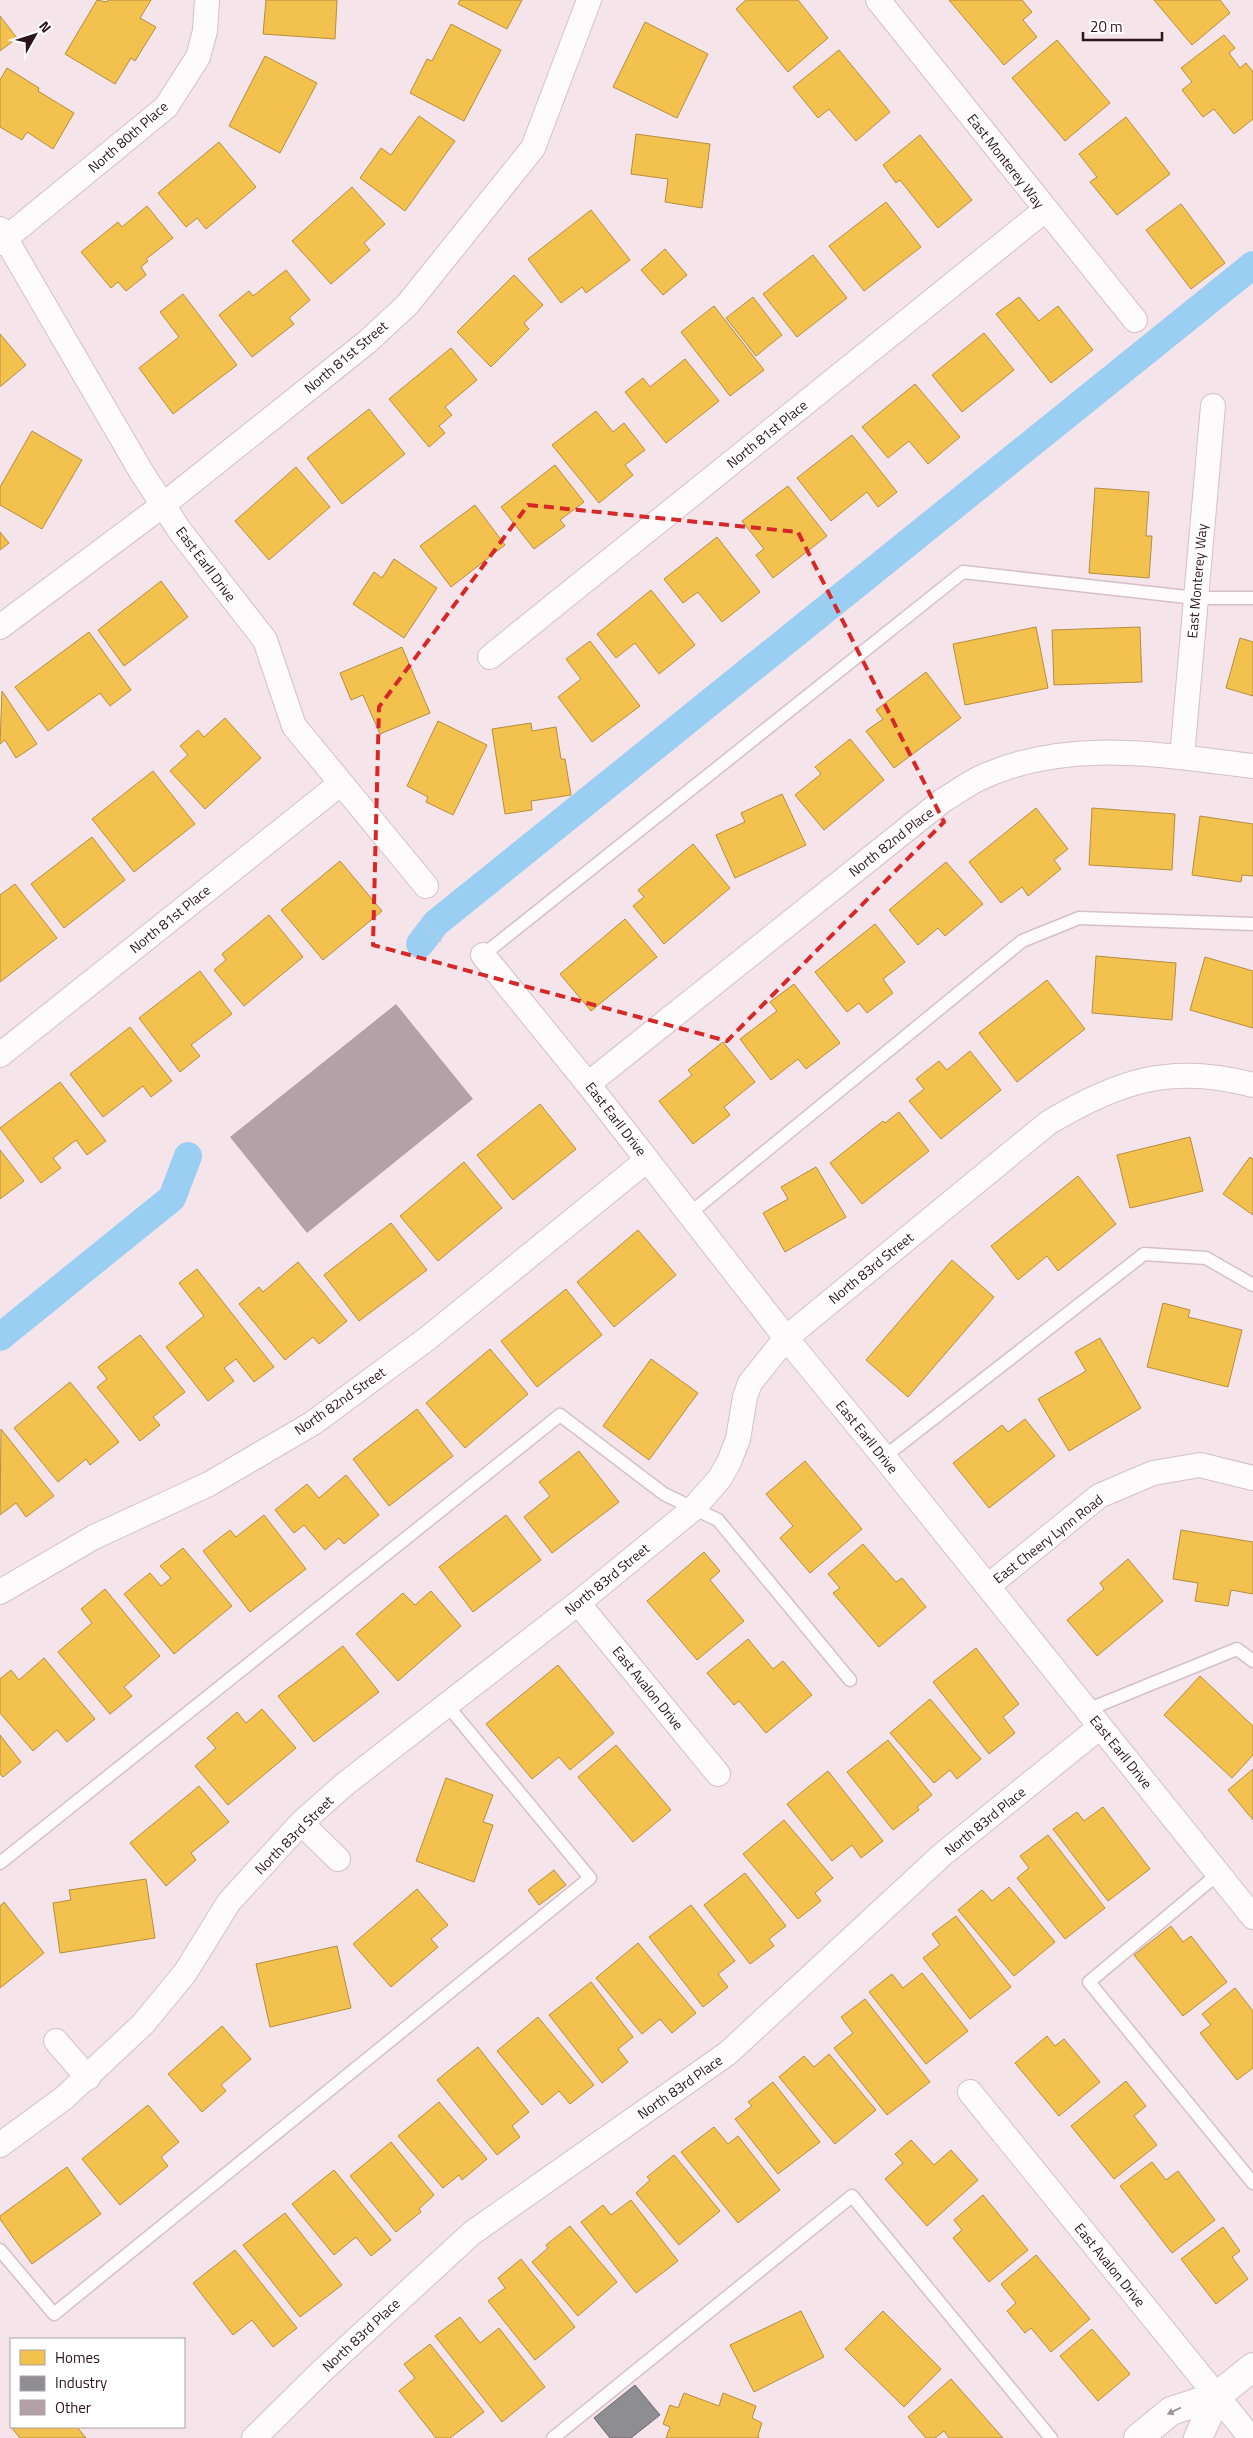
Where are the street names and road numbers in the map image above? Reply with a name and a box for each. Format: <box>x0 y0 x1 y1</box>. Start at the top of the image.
street label: North 80th Place <box>83 96 172 177</box>
street label: East Monterey Way <box>963 109 1050 213</box>
street label: North 81st Street <box>299 315 392 398</box>
street label: North 81st Place <box>722 394 812 473</box>
street label: East Earll Drive <box>171 522 242 606</box>
street label: East Monterey Way <box>1181 522 1212 639</box>
street label: North 82nd Place <box>844 802 938 881</box>
street label: North 81st Place <box>125 879 215 958</box>
street label: East Earll Drive <box>581 1077 652 1160</box>
street label: North 83rd Street <box>824 1227 918 1309</box>
street label: North 82nd Street <box>290 1361 390 1440</box>
street label: East Earll Drive <box>831 1395 904 1478</box>
street label: East Cheery Lynn Road <box>988 1489 1107 1588</box>
street label: North 83rd Street <box>560 1538 654 1620</box>
street label: East Avalon Drive <box>608 1641 689 1734</box>
street label: East Earll Drive <box>1085 1710 1158 1793</box>
street label: North 83rd Place <box>939 1781 1030 1860</box>
street label: North 83rd Street <box>249 1790 338 1879</box>
street label: North 83rd Place <box>633 2049 727 2124</box>
street label: East Avalon Drive <box>1070 2218 1151 2311</box>
street label: North 83rd Place <box>317 2293 404 2376</box>

